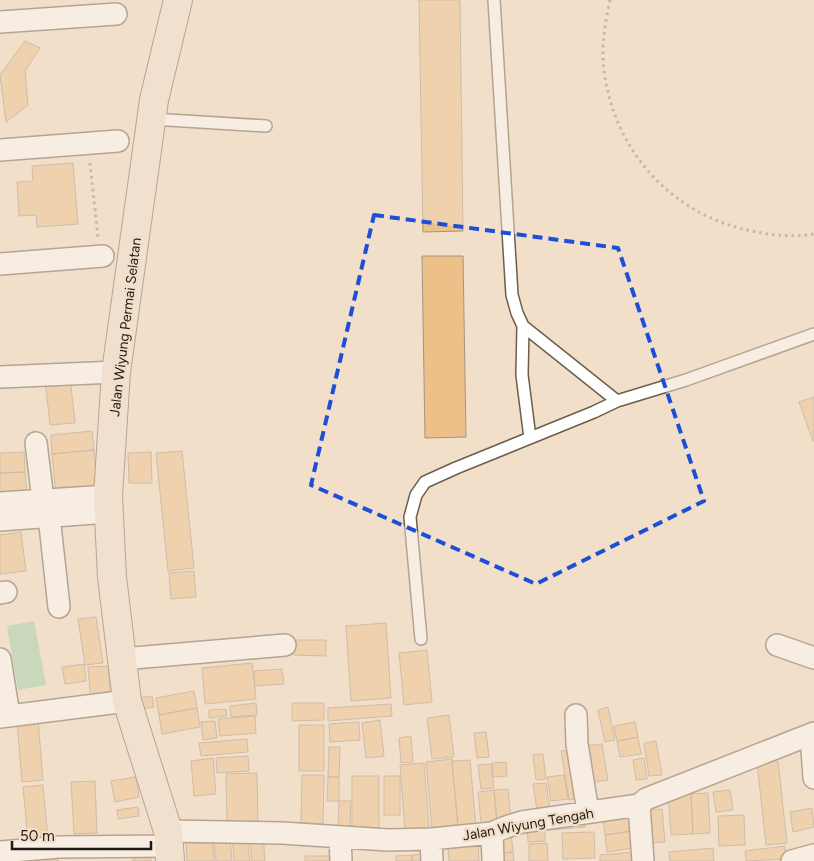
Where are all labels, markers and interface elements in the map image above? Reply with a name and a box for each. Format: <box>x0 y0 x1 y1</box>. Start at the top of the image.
street label: Jalan Wiyung Permai Selatan <box>106 237 145 417</box>
street label: Jalan Wiyung Tengah <box>461 805 595 844</box>
scale bar <box>12 818 151 850</box>
text: 50 m <box>20 827 55 845</box>

